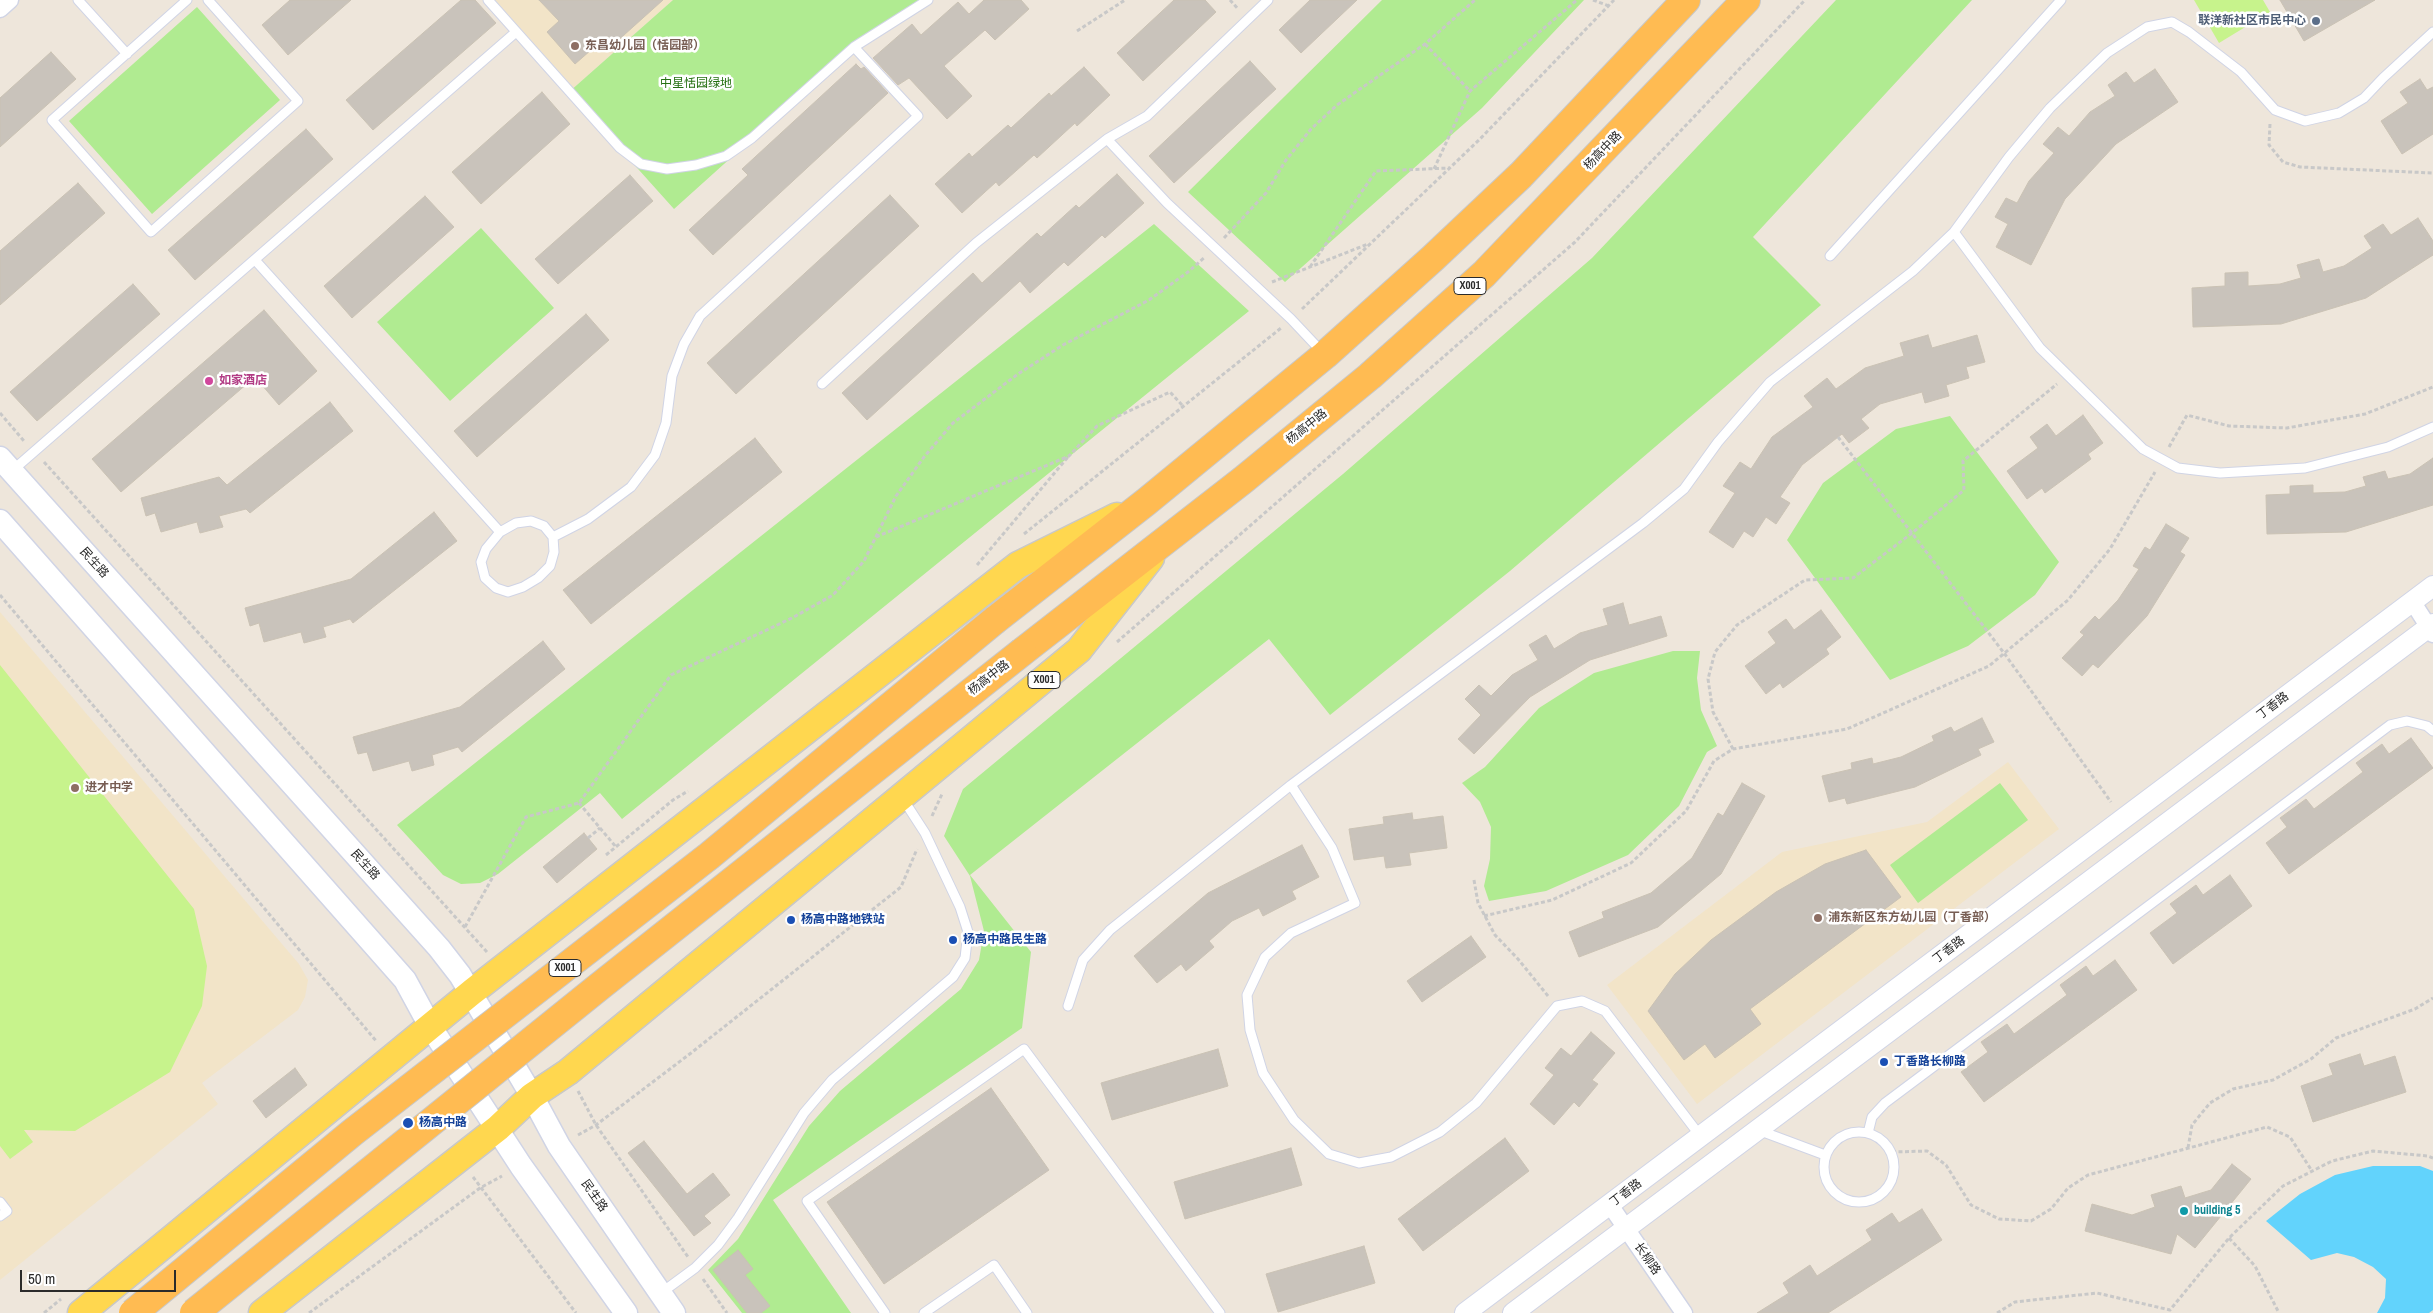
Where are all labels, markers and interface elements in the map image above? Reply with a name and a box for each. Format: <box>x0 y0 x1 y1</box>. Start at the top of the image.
place label: 联洋新社区市民中心 <box>2198 14 2306 28</box>
marker: 联洋新社区市民中心 <box>2310 15 2322 27</box>
place label: 东昌幼儿园（恬园部） <box>585 39 705 53</box>
marker: 东昌幼儿园（恬园部） <box>569 40 581 52</box>
park label: 中星恬园绿地 <box>660 77 732 91</box>
street label: 杨高中路 <box>1581 129 1625 173</box>
road number: X001 <box>1454 278 1486 294</box>
place label: 如家酒店 <box>219 374 267 388</box>
marker: 如家酒店 <box>203 375 215 387</box>
street label: 杨高中路 <box>1284 406 1330 448</box>
street label: 民生路 <box>77 545 111 581</box>
street label: 杨高中路 <box>966 658 1012 698</box>
road number: X001 <box>1028 672 1060 688</box>
street label: 丁香路 <box>2254 689 2292 723</box>
place label: 进才中学 <box>85 781 133 795</box>
marker: 进才中学 <box>69 782 81 794</box>
street label: 民生路 <box>348 847 382 883</box>
place label: 浦东新区东方幼儿园（丁香部） <box>1828 911 1996 925</box>
marker: 浦东新区东方幼儿园（丁香部） <box>1812 912 1824 924</box>
place label: 杨高中路地铁站 <box>801 913 885 927</box>
marker: 杨高中路地铁站 <box>785 914 797 926</box>
place label: 杨高中路民生路 <box>963 933 1047 947</box>
street label: 丁香路 <box>1930 933 1968 967</box>
marker: 杨高中路民生路 <box>947 934 959 946</box>
road number: X001 <box>549 960 581 976</box>
place label: 丁香路长柳路 <box>1894 1055 1966 1069</box>
marker: 丁香路长柳路 <box>1878 1056 1890 1068</box>
marker: 杨高中路 <box>401 1116 415 1130</box>
place label: 杨高中路 <box>419 1116 467 1130</box>
street label: 丁香路 <box>1607 1176 1645 1210</box>
street label: 民生路 <box>578 1177 610 1215</box>
place label: building 5 <box>2194 1204 2240 1218</box>
marker: building 5 <box>2178 1205 2190 1217</box>
street label: 长柳路 <box>1631 1240 1663 1278</box>
scale bar <box>22 1260 179 1292</box>
text: 50 m <box>28 1268 55 1289</box>

